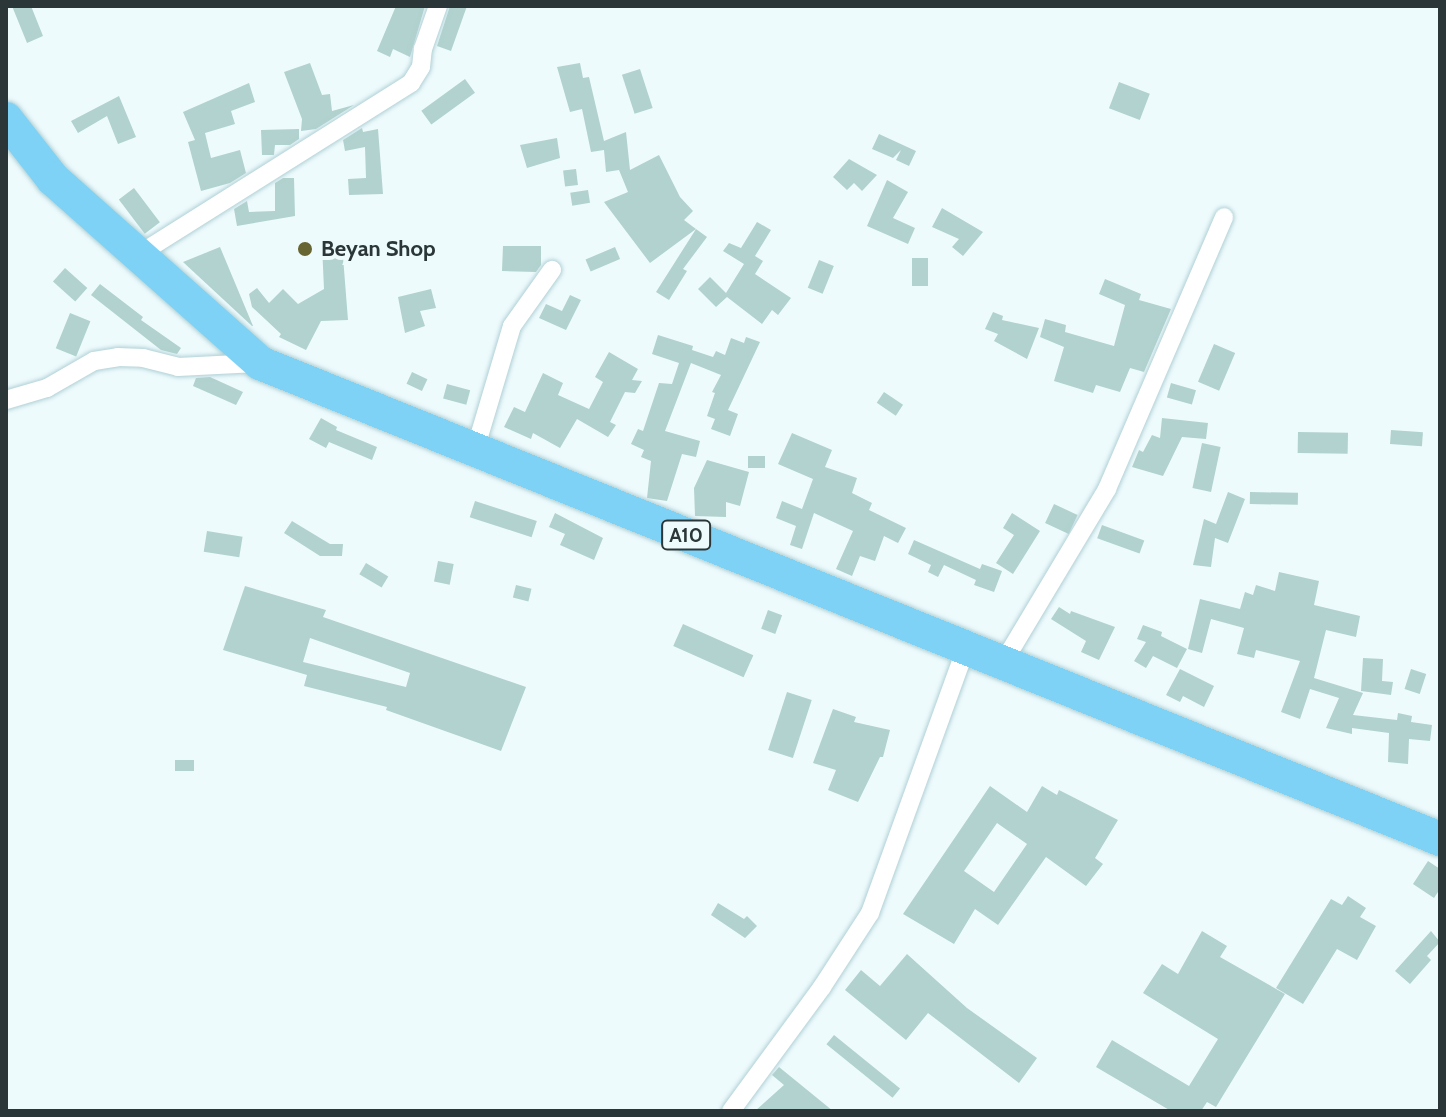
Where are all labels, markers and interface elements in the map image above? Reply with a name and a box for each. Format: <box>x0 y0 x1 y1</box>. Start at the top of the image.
place label: Beyan Shop <box>321 236 436 262</box>
marker: Beyan Shop <box>296 240 314 258</box>
road number: A10 <box>660 519 712 551</box>

